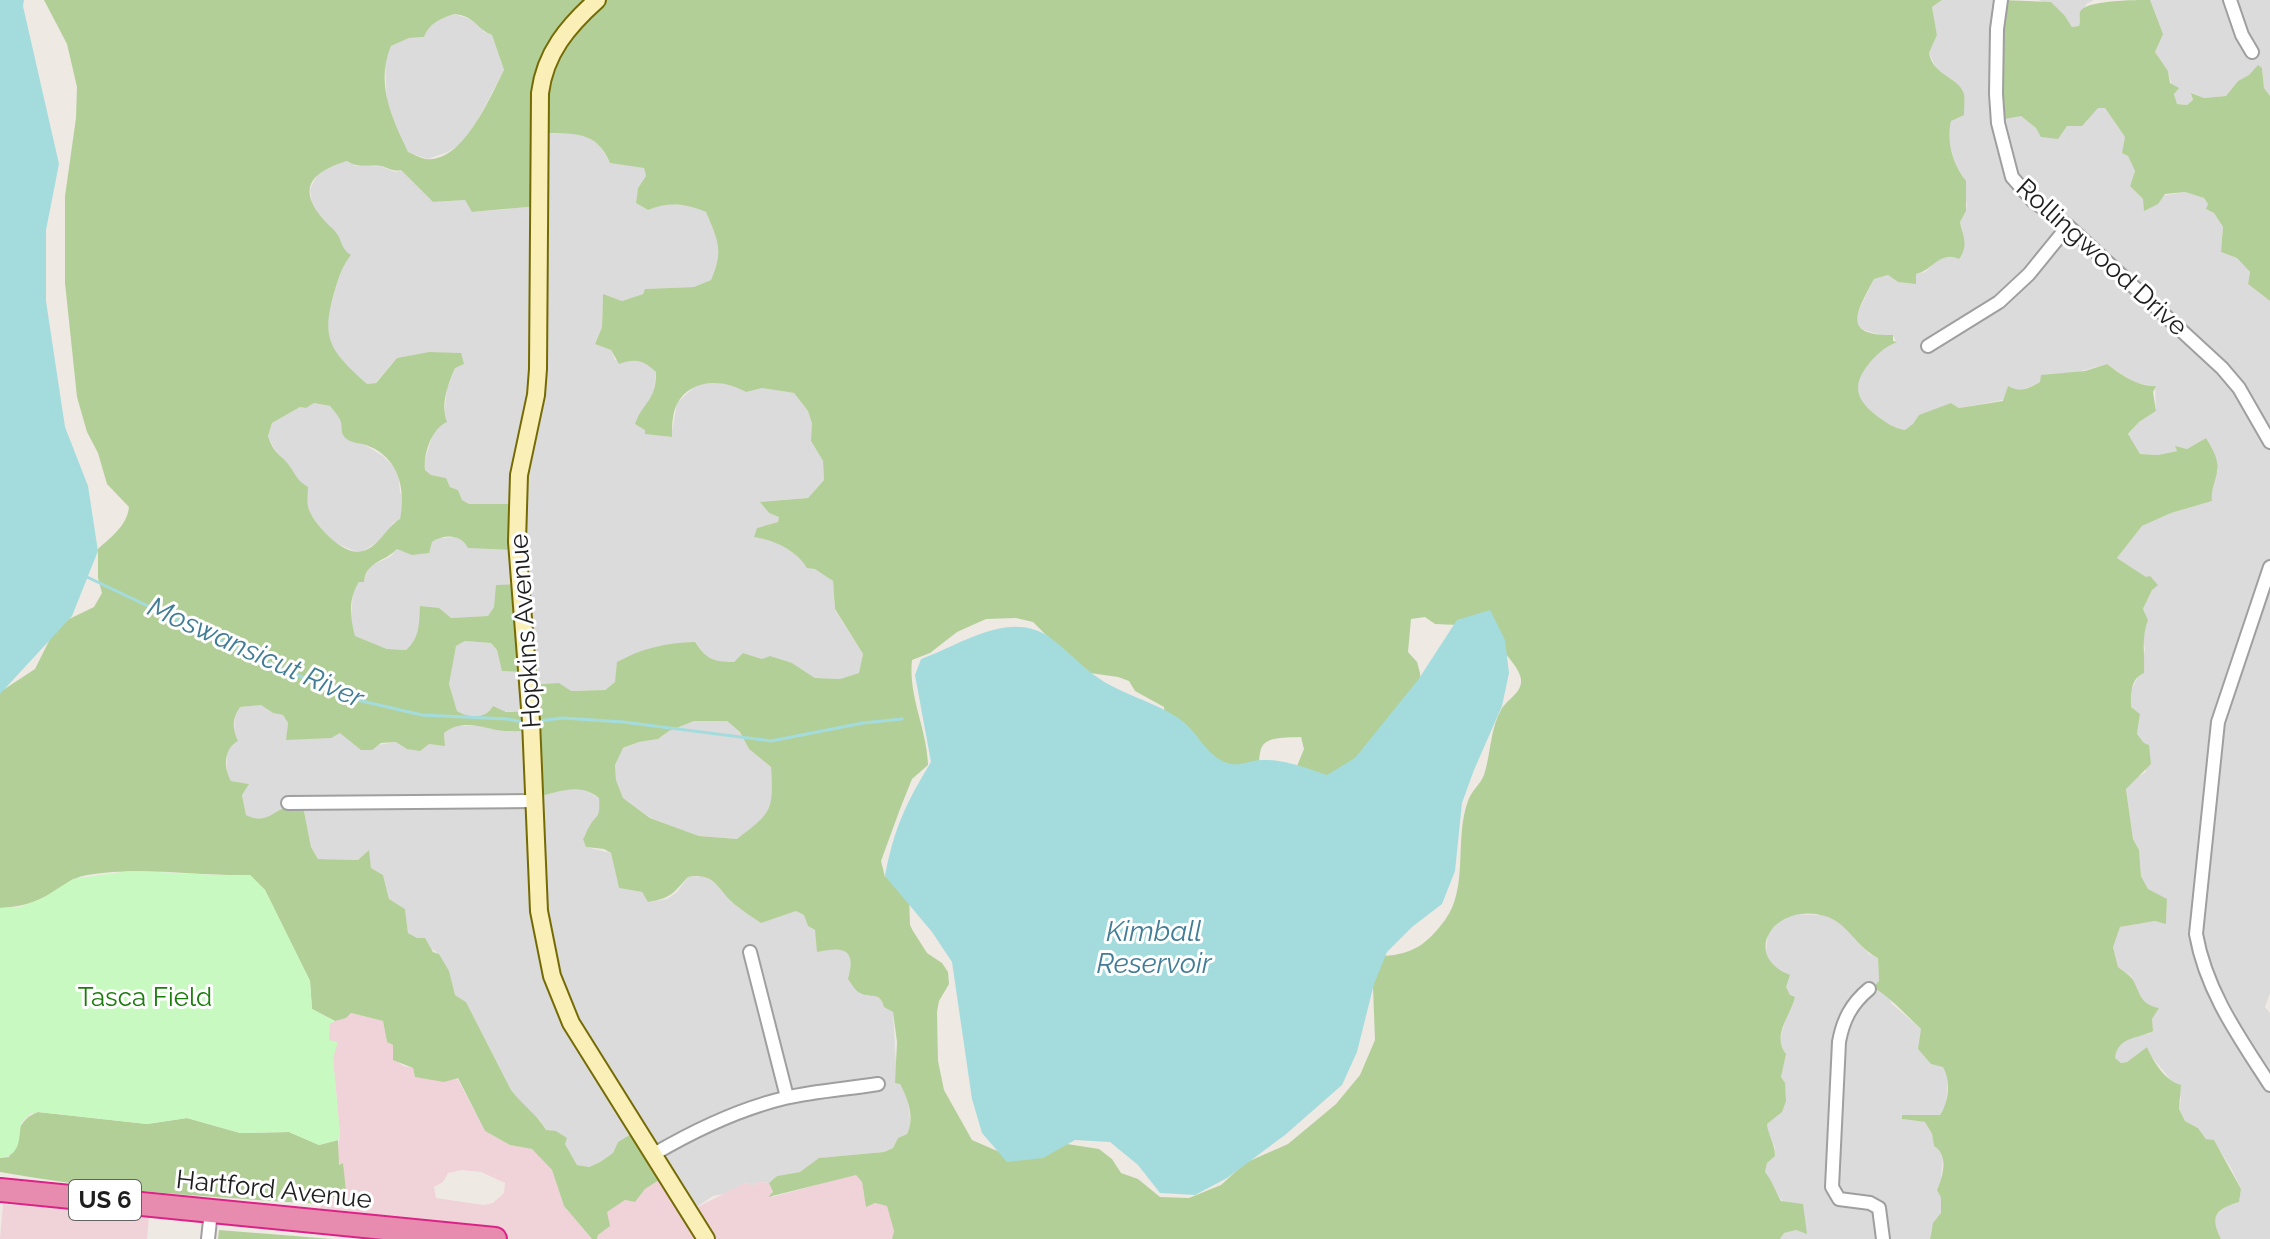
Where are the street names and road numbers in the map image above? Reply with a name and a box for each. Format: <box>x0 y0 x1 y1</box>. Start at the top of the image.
street label: Rollingwood Drive <box>2010 172 2194 342</box>
street label: Hopkins Avenue <box>503 533 547 729</box>
street label: Hartford Avenue <box>175 1164 373 1214</box>
road number: US 6 <box>69 1180 141 1220</box>

